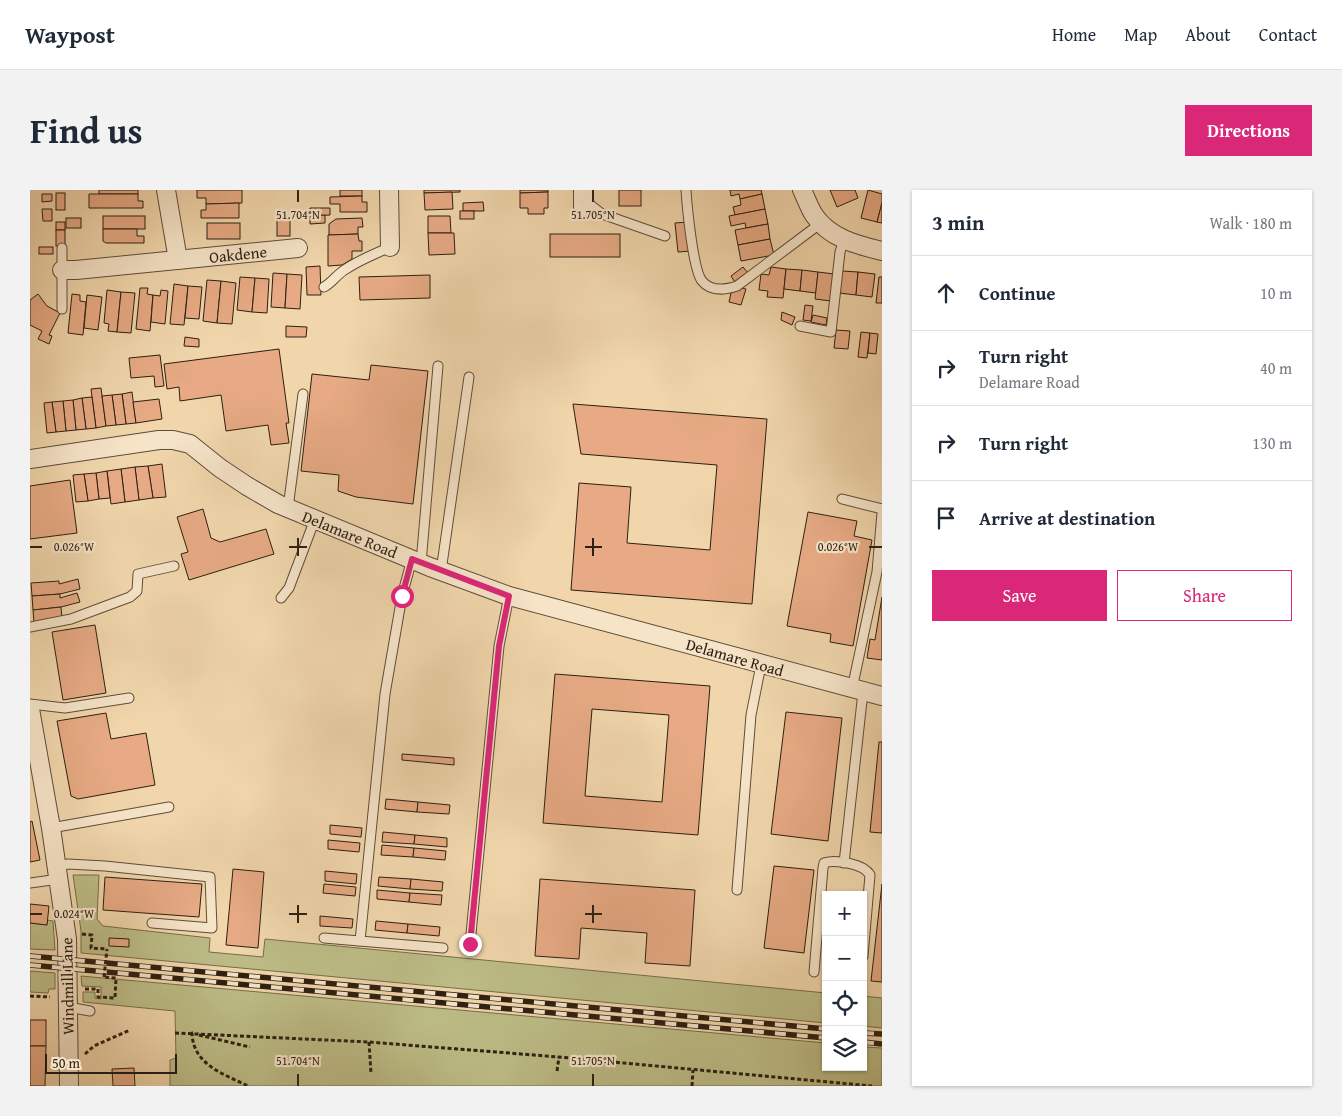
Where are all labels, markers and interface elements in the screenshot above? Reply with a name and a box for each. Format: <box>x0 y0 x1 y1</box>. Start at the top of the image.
text: Waypost <box>25 17 115 52</box>
text: Home <box>1052 21 1096 48</box>
text: Map <box>1124 21 1157 48</box>
text: About <box>1185 21 1231 48</box>
text: Contact <box>1259 21 1317 48</box>
text: Find us <box>30 105 143 156</box>
button: Directions <box>1185 105 1312 156</box>
text: 51.704°N <box>276 206 320 223</box>
text: 51.705°N <box>571 206 615 223</box>
text: 3 min <box>932 207 984 238</box>
text: Walk · 180 m <box>1209 211 1292 235</box>
street label: Oakdene <box>208 239 268 269</box>
icon: ahead <box>932 279 960 307</box>
text: Continue <box>979 279 1056 307</box>
text: 10 m <box>1260 281 1292 305</box>
text: Turn right <box>979 342 1068 370</box>
icon: right <box>932 354 960 382</box>
text: 40 m <box>1260 356 1292 380</box>
text: Delamare Road <box>979 370 1080 394</box>
icon: right <box>932 429 960 457</box>
text: Turn right <box>979 429 1068 457</box>
text: 130 m <box>1252 431 1292 455</box>
street label: Delamare Road <box>299 504 402 564</box>
icon: arrive <box>932 504 960 532</box>
text: Arrive at destination <box>979 504 1155 532</box>
text: 0.026°W <box>54 538 95 555</box>
text: 0.026°W <box>818 538 859 555</box>
button: Save <box>932 570 1107 621</box>
button: Share <box>1117 570 1292 621</box>
route start <box>391 585 414 608</box>
street label: Delamare Road <box>683 632 787 683</box>
map controls <box>822 891 867 1071</box>
button: + <box>822 891 867 936</box>
text: 0.024°W <box>54 905 95 922</box>
route end <box>459 933 482 956</box>
button: − <box>822 936 867 981</box>
street label: Windmill Lane <box>54 937 80 1035</box>
button: locate <box>822 981 867 1026</box>
button: layers <box>822 1026 867 1071</box>
scale bar <box>45 1051 178 1074</box>
text: 51.704°N <box>276 1052 320 1069</box>
text: 51.705°N <box>571 1052 615 1069</box>
text: 50 m <box>52 1053 80 1073</box>

